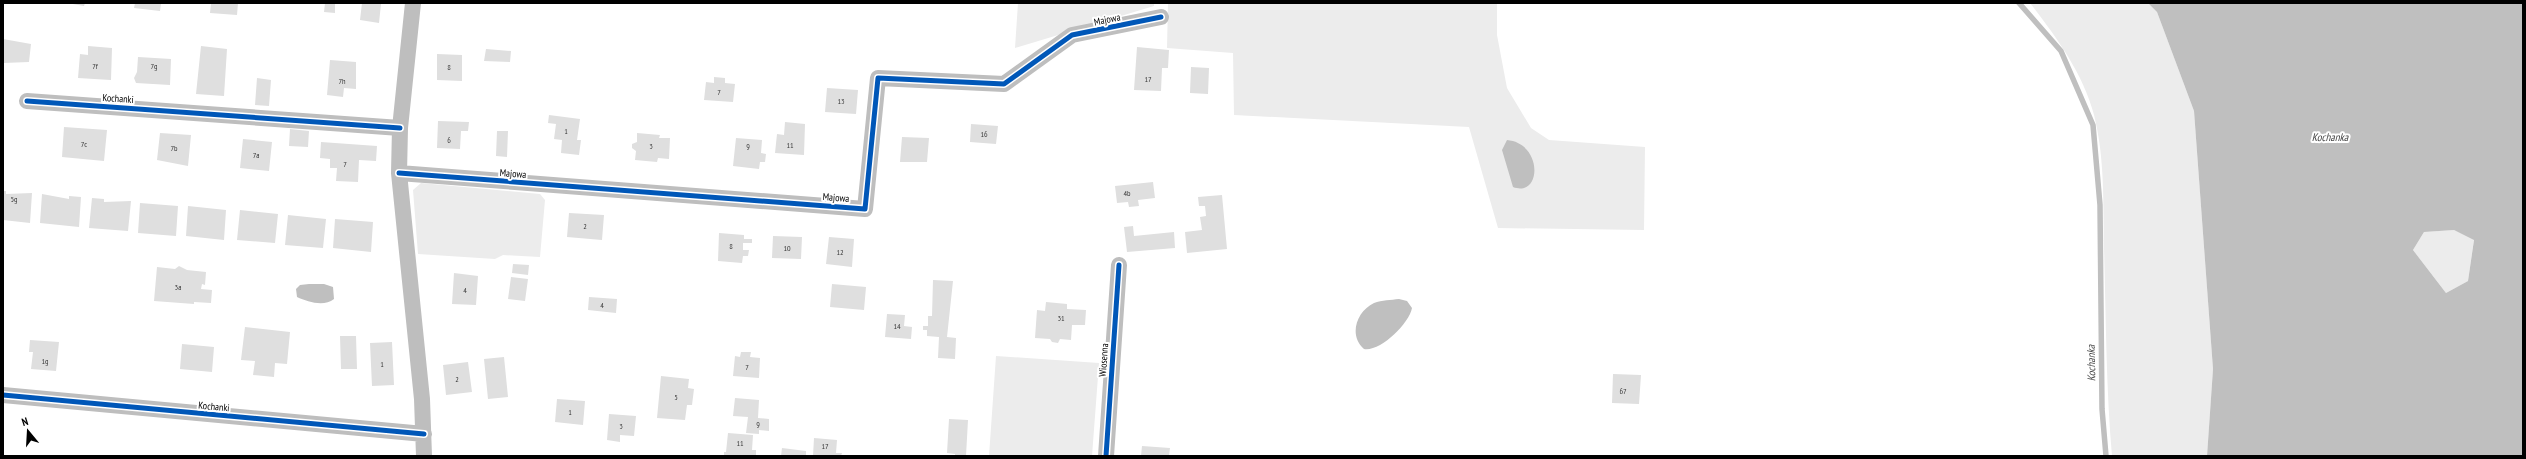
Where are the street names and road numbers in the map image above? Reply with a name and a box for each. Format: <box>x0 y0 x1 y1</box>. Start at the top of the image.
street label: Majowa <box>1093 10 1121 29</box>
street label: Kochanki <box>102 91 134 106</box>
street label: Majowa <box>499 166 527 181</box>
street label: Majowa <box>822 190 850 205</box>
street label: Wiosenna <box>1096 343 1111 377</box>
street label: Kochanki <box>198 399 230 414</box>

